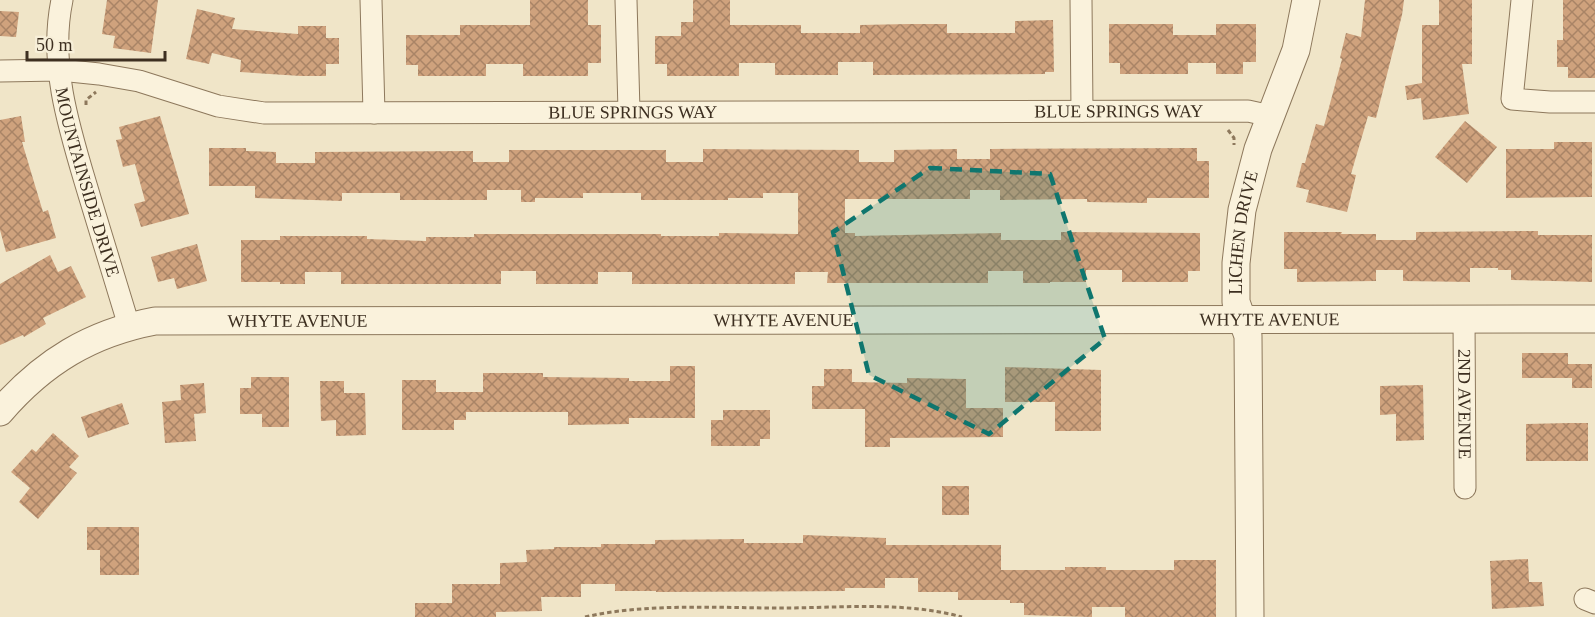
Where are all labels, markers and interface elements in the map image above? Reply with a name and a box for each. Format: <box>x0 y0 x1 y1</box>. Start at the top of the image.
scale bar <box>27 24 165 62</box>
text: 50 m <box>36 35 73 55</box>
street label: MOUNTAINSIDE DRIVE <box>51 86 123 279</box>
street label: BLUE SPRINGS WAY <box>1034 101 1203 121</box>
street label: BLUE SPRINGS WAY <box>548 102 717 122</box>
street label: LICHEN DRIVE <box>1226 168 1262 295</box>
street label: WHYTE AVENUE <box>1199 309 1340 330</box>
street label: WHYTE AVENUE <box>713 310 854 330</box>
street label: WHYTE AVENUE <box>227 311 368 331</box>
street label: 2ND AVENUE <box>1454 349 1475 459</box>

